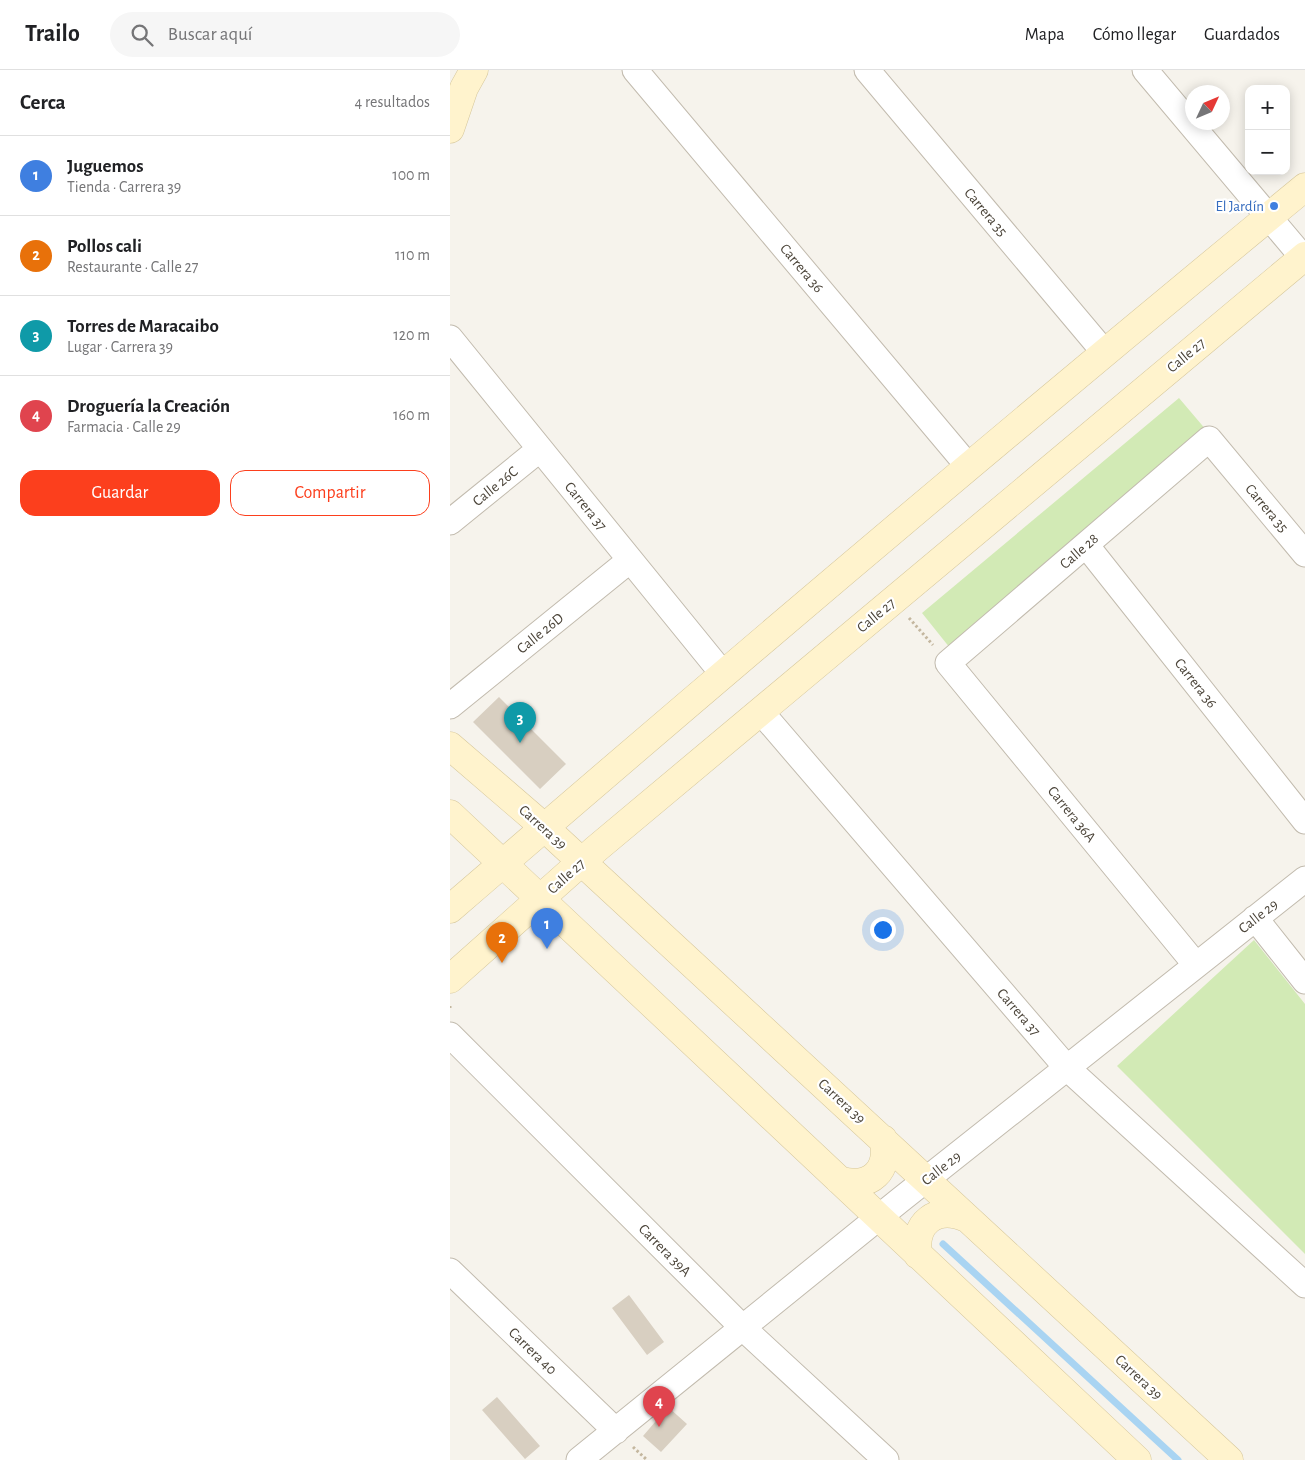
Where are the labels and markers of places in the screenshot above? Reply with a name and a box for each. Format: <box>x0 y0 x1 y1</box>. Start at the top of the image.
place label: El Jardín <box>1216 199 1264 214</box>
marker: El Jardín <box>1268 200 1280 212</box>
pin: 3 <box>504 702 536 743</box>
pin: 1 <box>531 908 563 949</box>
pin: 2 <box>486 922 518 963</box>
pin: 4 <box>643 1386 675 1427</box>

